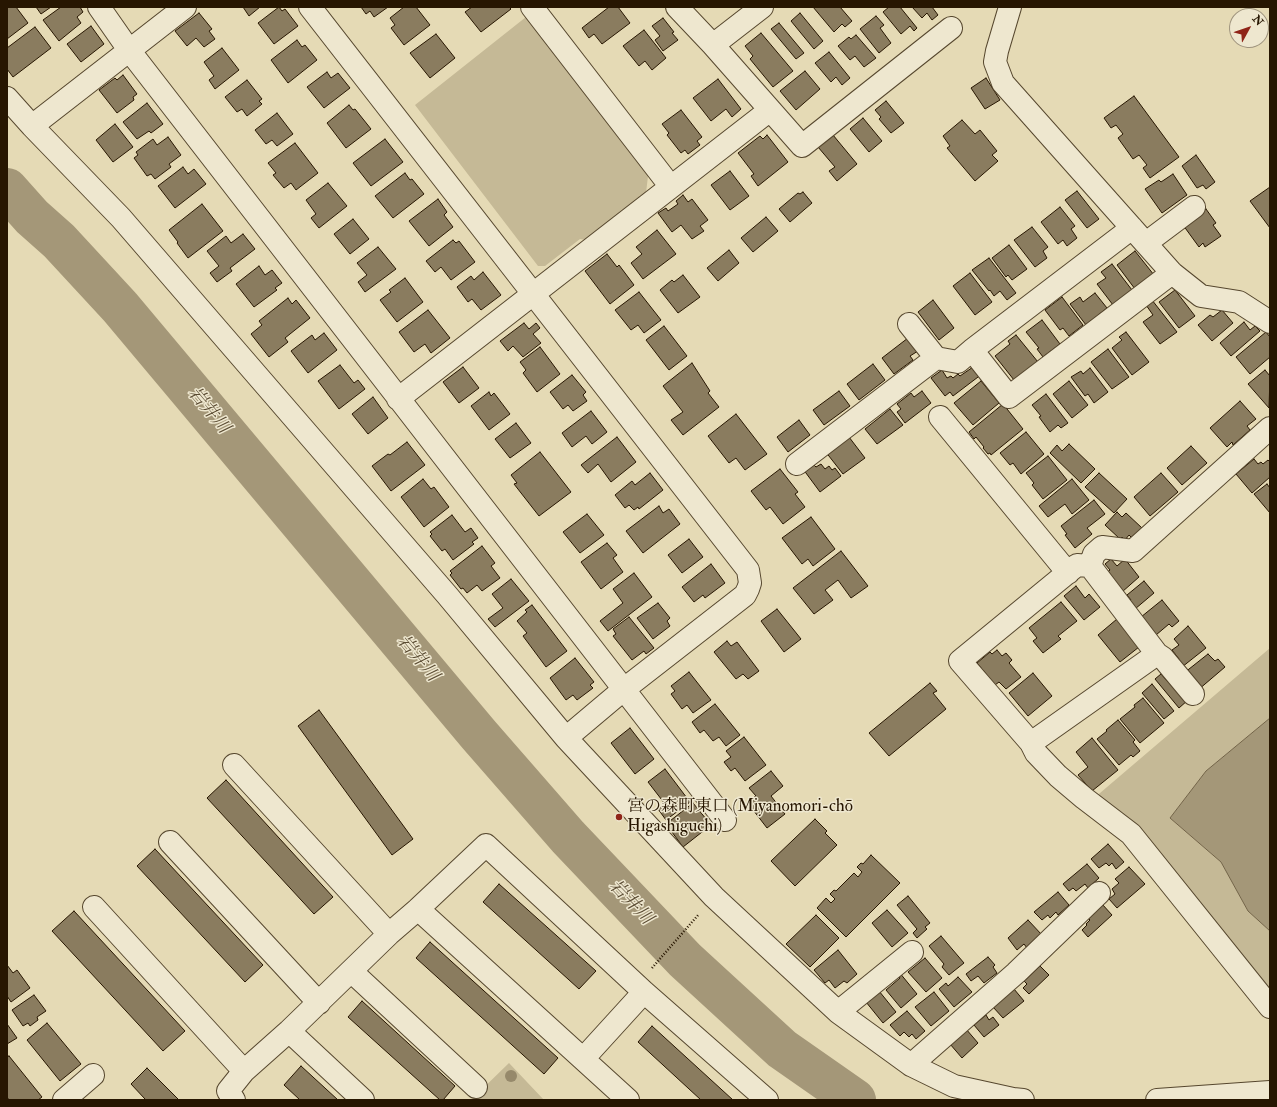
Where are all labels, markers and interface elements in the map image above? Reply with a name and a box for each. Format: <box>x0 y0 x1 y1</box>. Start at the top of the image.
north arrow <box>1229 8 1269 48</box>
text: N <box>1250 13 1266 29</box>
water label: 岩井川 <box>182 383 234 439</box>
water label: 岩井川 <box>391 631 443 687</box>
place label: 宮の森町東口 (Miyanomori-chō Higashiguchi) <box>627 797 853 837</box>
marker: 宮の森町東口 (Miyanomori-chō Higashiguchi) <box>614 812 624 822</box>
water label: 岩井川 <box>603 876 657 930</box>

